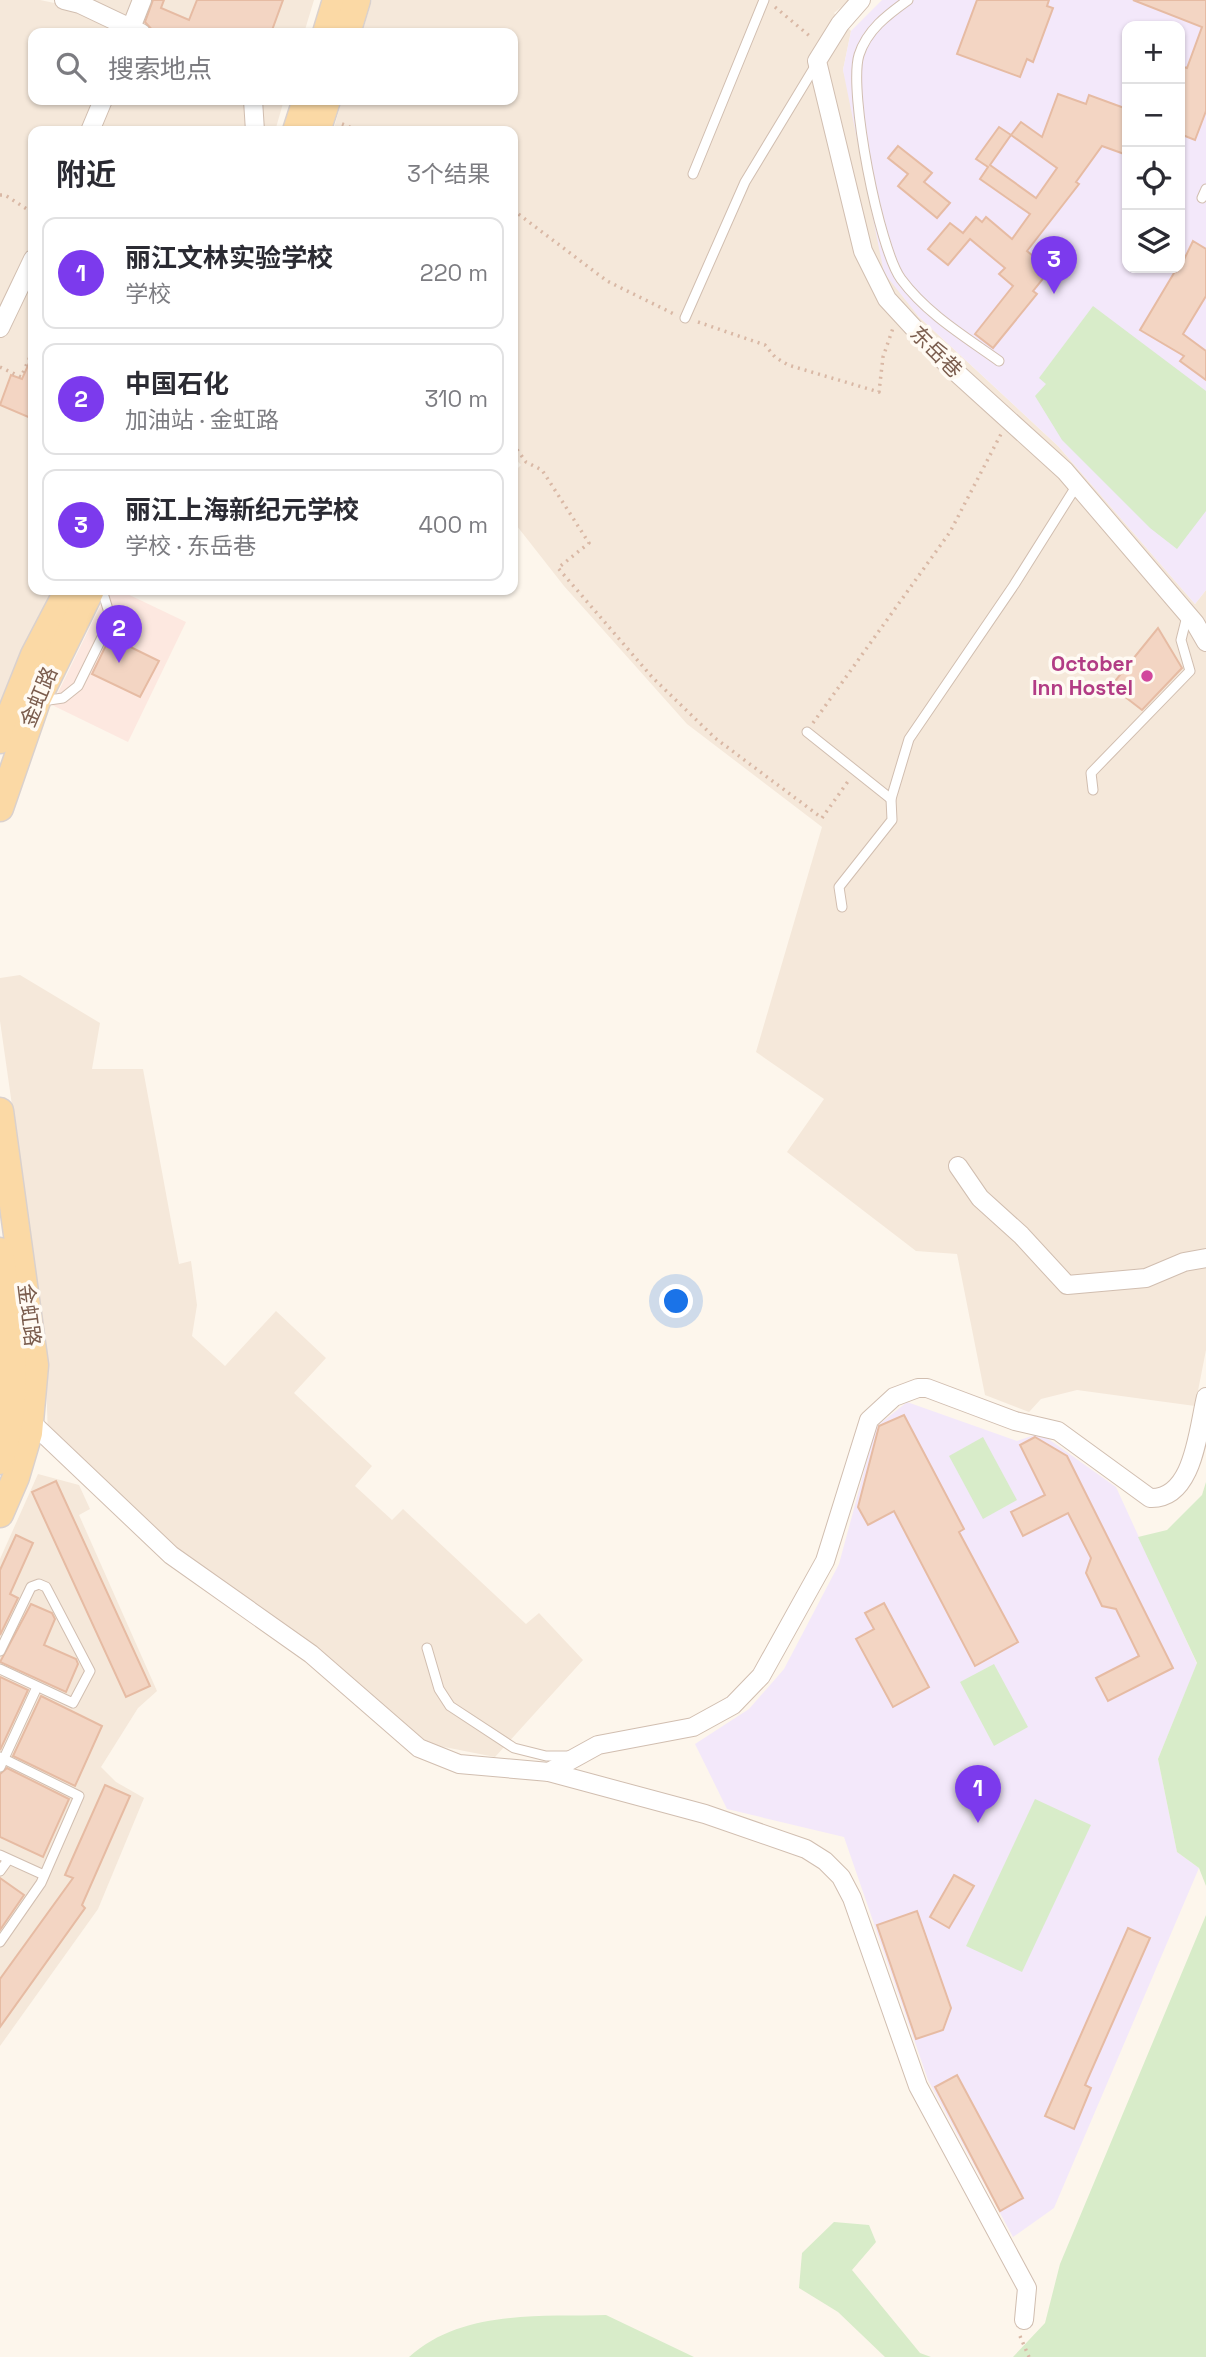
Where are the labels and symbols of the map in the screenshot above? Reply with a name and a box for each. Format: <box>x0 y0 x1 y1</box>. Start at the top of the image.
pin: 3 <box>1031 236 1077 294</box>
street label: 东岳巷 <box>905 320 968 383</box>
pin: 2 <box>96 605 142 663</box>
place label: October Inn Hostel <box>1032 650 1133 701</box>
street label: 金虹路 <box>14 663 63 731</box>
marker: October Inn Hostel <box>1139 668 1155 684</box>
street label: 金虹路 <box>12 1282 47 1348</box>
your location <box>659 1284 693 1318</box>
pin: 1 <box>955 1765 1001 1823</box>

